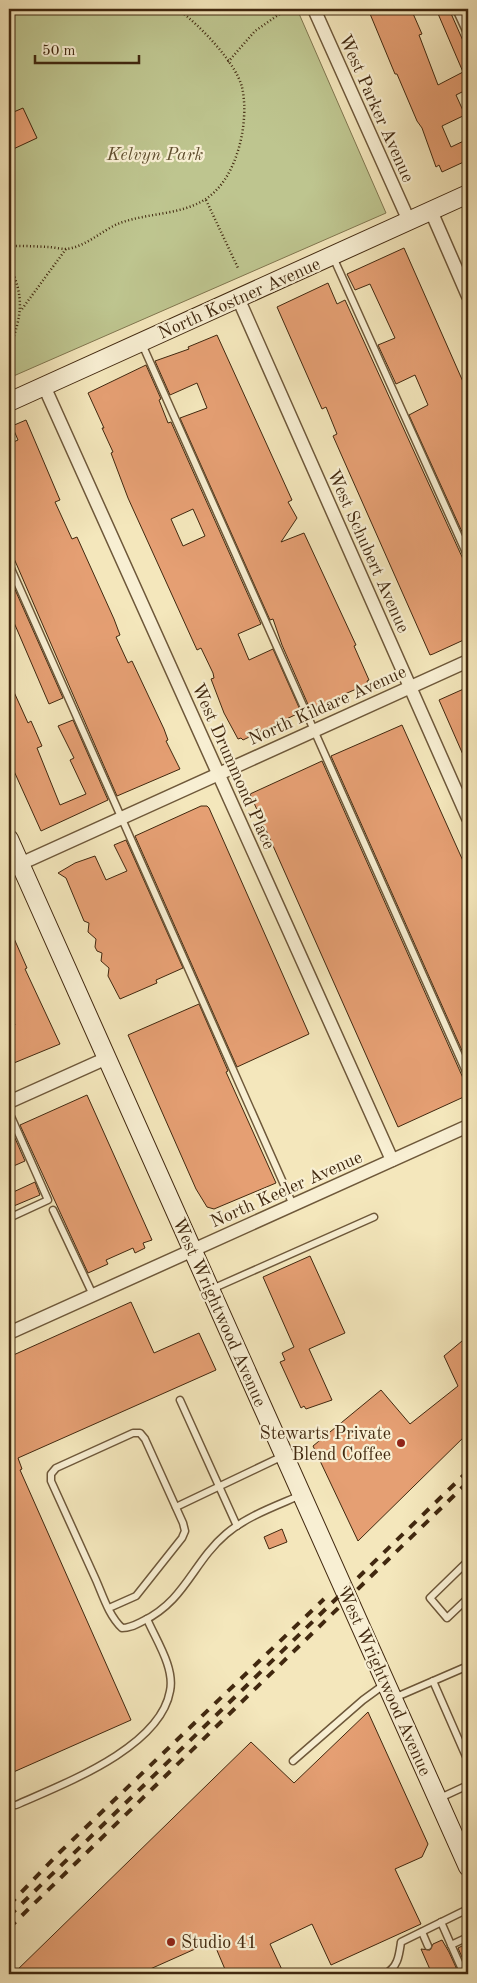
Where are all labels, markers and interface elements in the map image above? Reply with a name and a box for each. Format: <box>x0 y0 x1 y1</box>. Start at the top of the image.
scale bar <box>35 32 139 64</box>
street label: West Parker Avenue <box>335 32 417 185</box>
text: 50 m <box>42 44 76 59</box>
park label: Kelvyn Park <box>106 146 203 164</box>
street label: North Kostner Avenue <box>156 255 323 343</box>
street label: West Schubert Avenue <box>324 467 412 636</box>
street label: North Kildare Avenue <box>246 663 409 749</box>
street label: West Drummond Place <box>188 681 278 852</box>
street label: North Keeler Avenue <box>208 1148 365 1232</box>
street label: West Wrightwood Avenue <box>169 1215 269 1410</box>
place label: Stewarts Private Blend Coffee <box>260 1425 391 1464</box>
marker: Stewarts Private Blend Coffee <box>395 1437 407 1449</box>
street label: West Wrightwood Avenue <box>334 1584 434 1779</box>
place label: Studio 41 <box>181 1934 257 1952</box>
marker: Studio 41 <box>165 1936 177 1948</box>

